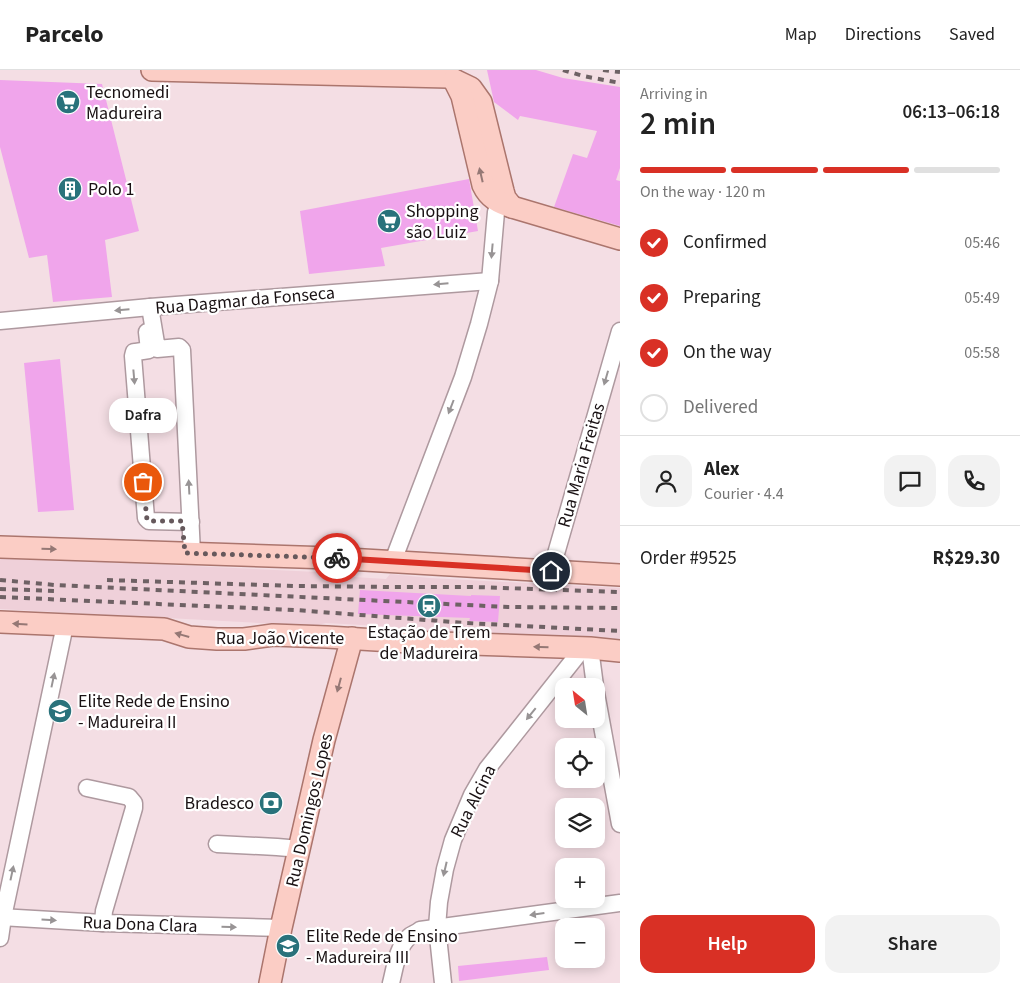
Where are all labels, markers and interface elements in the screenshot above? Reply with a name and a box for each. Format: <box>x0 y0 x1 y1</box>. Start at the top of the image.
text: Parcelo <box>25 17 104 52</box>
text: Map <box>785 22 817 47</box>
text: Directions <box>845 22 921 47</box>
text: Saved <box>949 22 995 47</box>
place label: Tecnomedi Madureira <box>86 80 169 126</box>
text: Arriving in <box>640 83 708 105</box>
supermarket icon: Tecnomedi Madureira <box>55 89 81 115</box>
text: 06:13–06:18 <box>902 99 1000 126</box>
text: 2 min <box>640 101 716 147</box>
one-way arrow <box>477 167 485 183</box>
building icon: Polo 1 <box>57 176 83 202</box>
place label: Polo 1 <box>88 177 134 202</box>
text: On the way · 120 m <box>640 181 765 203</box>
place label: Shopping são Luiz <box>406 199 479 245</box>
supermarket icon: Shopping são Luiz <box>376 208 402 234</box>
icon: check <box>640 229 668 257</box>
text: Confirmed <box>683 229 767 256</box>
text: 05:46 <box>964 232 1000 254</box>
one-way arrow <box>488 243 496 259</box>
street label: Rua Dagmar da Fonseca <box>154 280 336 321</box>
one-way arrow <box>433 281 449 289</box>
icon: check <box>640 284 668 312</box>
text: Preparing <box>683 284 761 311</box>
text: 05:49 <box>964 287 1000 309</box>
one-way arrow <box>114 306 130 314</box>
icon: check <box>640 339 668 367</box>
text: On the way <box>683 339 772 366</box>
text: 05:58 <box>964 342 1000 364</box>
one-way arrow <box>131 370 139 386</box>
one-way arrow <box>602 371 610 386</box>
text: Delivered <box>683 394 758 421</box>
callout: Dafra <box>109 397 177 432</box>
one-way arrow <box>447 400 455 415</box>
street label: Rua Maria Freitas <box>552 400 611 530</box>
text: Dafra <box>124 404 162 426</box>
button: person <box>640 455 692 507</box>
button: chat <box>884 455 936 507</box>
button: phone <box>948 455 1000 507</box>
text: Alex <box>704 456 740 483</box>
pin <box>122 461 164 503</box>
icon: bag <box>129 468 157 496</box>
one-way arrow <box>185 479 193 495</box>
text: Courier · 4.4 <box>704 483 784 505</box>
courier <box>312 533 362 583</box>
icon: bike <box>323 544 351 572</box>
one-way arrow <box>41 545 57 553</box>
text: Order #9525 <box>640 545 737 572</box>
text: R$29.30 <box>932 545 1000 572</box>
pin <box>530 550 572 592</box>
icon: home <box>537 557 565 585</box>
station icon: Estação de Trem de Madureira <box>416 593 442 619</box>
one-way arrow <box>12 619 28 627</box>
place label: Estação de Trem de Madureira <box>367 620 491 666</box>
street label: Rua João Vicente <box>216 626 344 651</box>
one-way arrow <box>174 630 189 638</box>
one-way arrow <box>533 642 549 650</box>
one-way arrow <box>50 671 58 687</box>
one-way arrow <box>335 678 343 693</box>
north arrow <box>555 678 605 728</box>
map controls <box>555 678 605 968</box>
place label: Elite Rede de Ensino - Madureira II <box>78 689 230 735</box>
school or university icon: Elite Rede de Ensino - Madureira II <box>47 698 73 724</box>
one-way arrow <box>526 707 537 720</box>
street label: Rua Domingos Lopes <box>280 731 339 889</box>
button: locate <box>555 738 605 788</box>
street label: Rua Alcina <box>444 761 502 842</box>
bank icon: Bradesco <box>258 790 284 816</box>
place label: Bradesco <box>184 791 254 816</box>
button: layers <box>555 798 605 848</box>
button: + <box>555 858 605 908</box>
one-way arrow <box>441 862 449 877</box>
one-way arrow <box>8 865 16 880</box>
street label: Rua Dona Clara <box>82 910 198 939</box>
one-way arrow <box>529 910 545 918</box>
button: Help <box>640 915 815 973</box>
button: Share <box>825 915 1000 973</box>
one-way arrow <box>41 916 57 924</box>
button: − <box>555 918 605 968</box>
one-way arrow <box>221 923 237 931</box>
place label: Elite Rede de Ensino - Madureira III <box>306 924 458 970</box>
school or university icon: Elite Rede de Ensino - Madureira III <box>275 933 301 959</box>

